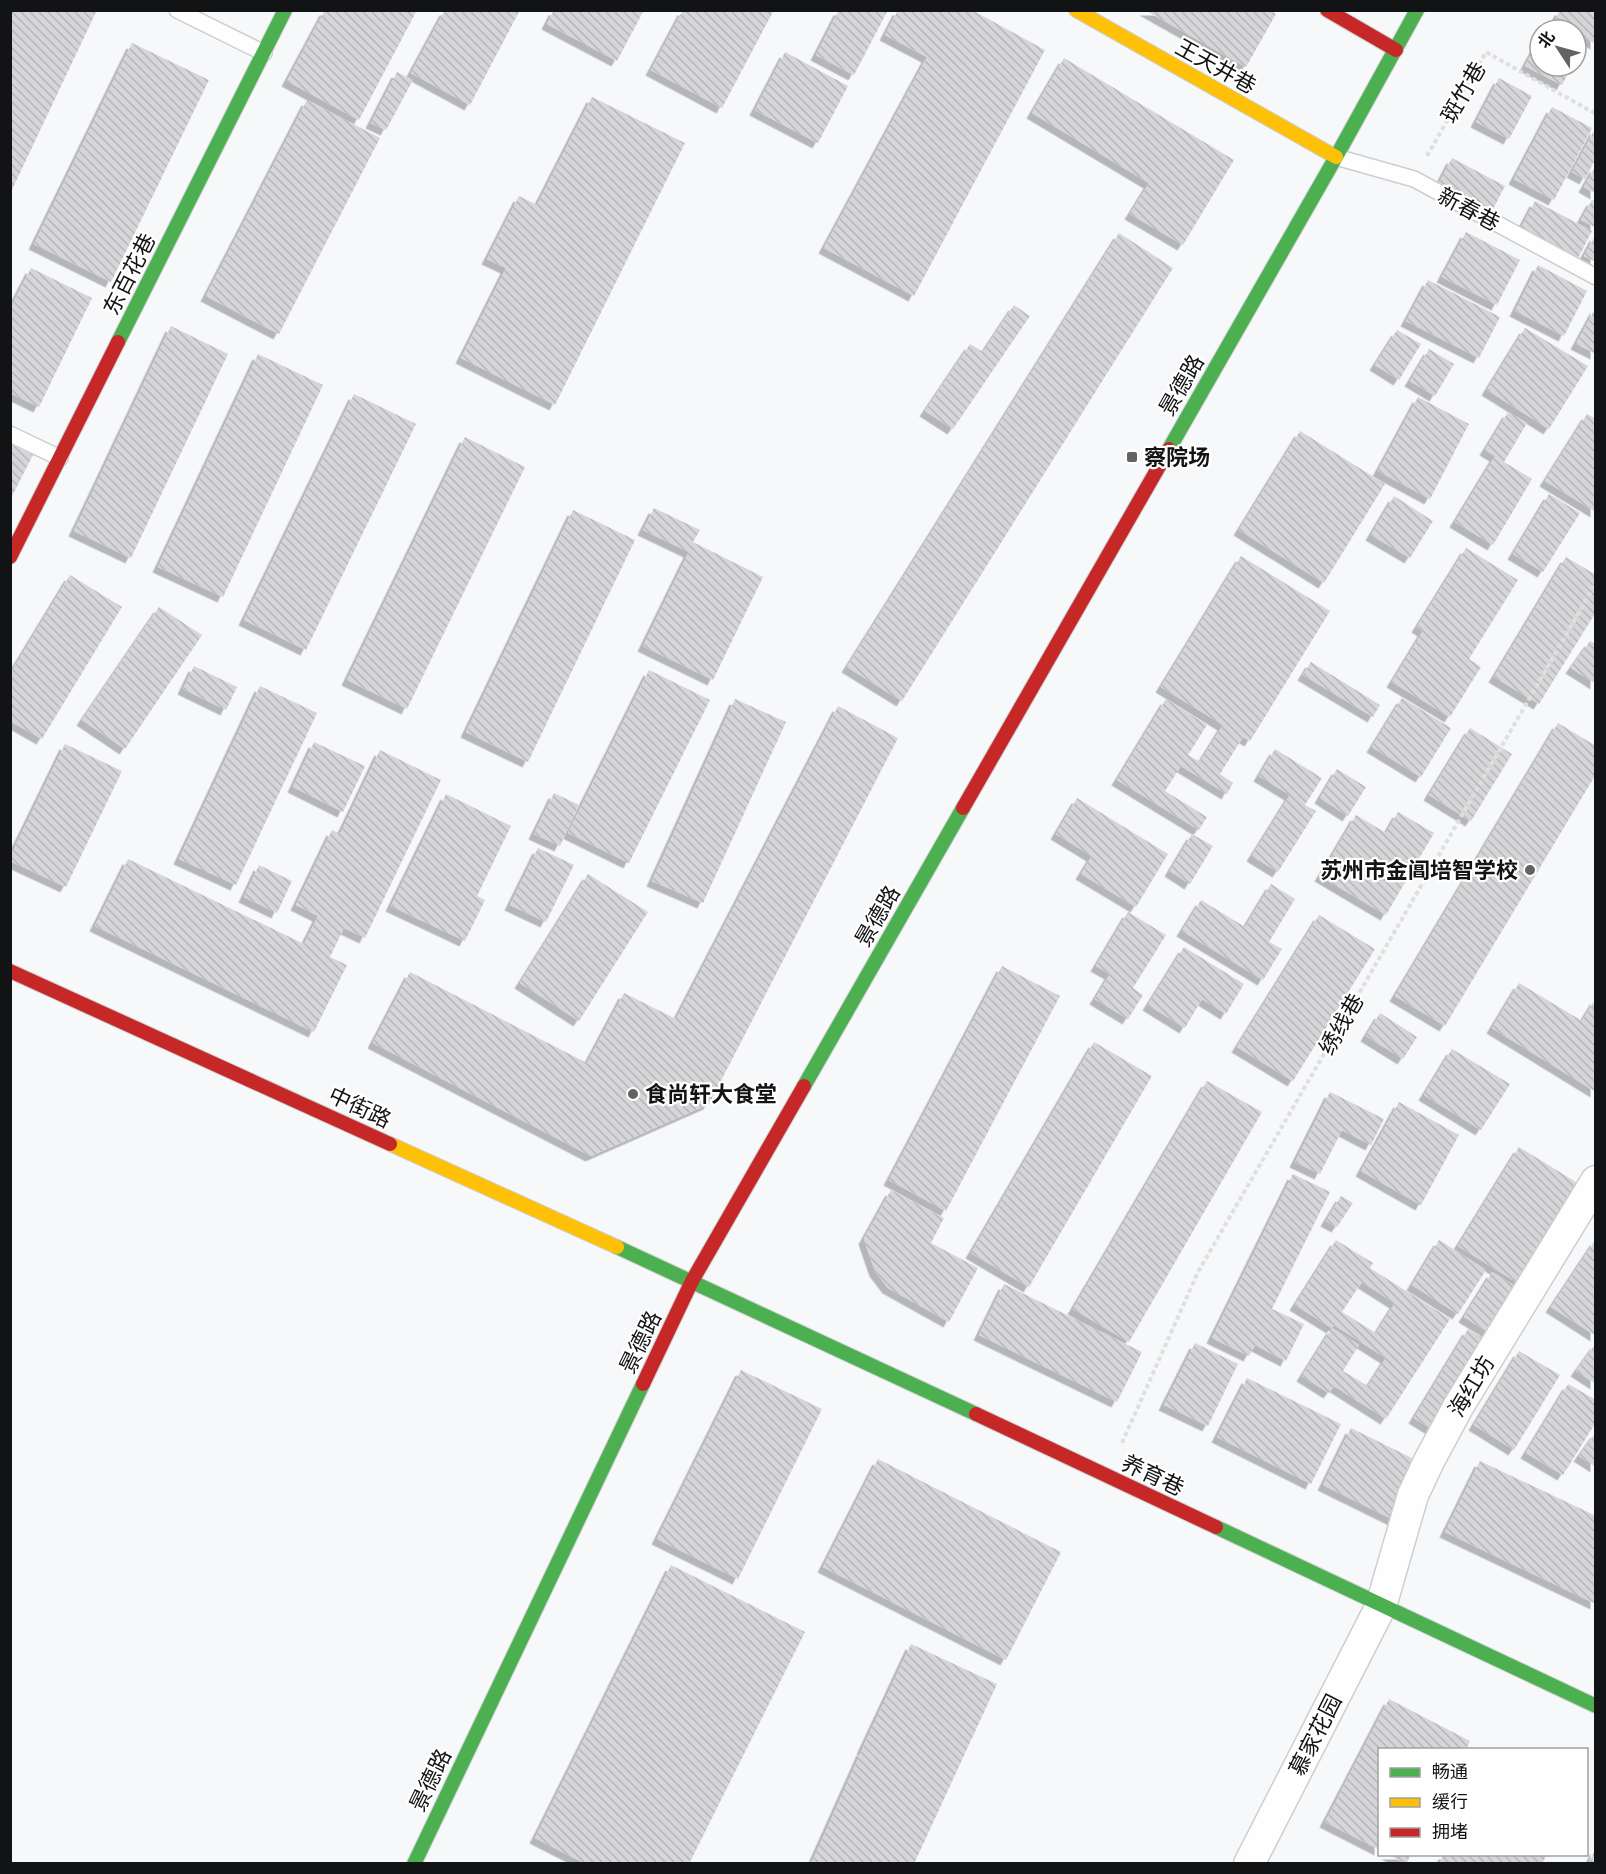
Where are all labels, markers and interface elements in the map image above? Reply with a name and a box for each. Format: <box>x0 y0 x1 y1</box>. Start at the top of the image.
north arrow <box>1528 18 1588 78</box>
text: 北 <box>1533 27 1558 51</box>
street label: 王天井巷 <box>1172 32 1261 98</box>
street label: 斑竹巷 <box>1434 56 1490 127</box>
street label: 新春巷 <box>1434 181 1505 235</box>
street label: 东百花巷 <box>97 228 160 319</box>
street label: 景德路 <box>1152 349 1208 420</box>
place label: 察院场 <box>1144 443 1210 469</box>
marker: 察院场 <box>1125 450 1139 464</box>
place label: 苏州市金阊培智学校 <box>1320 856 1518 882</box>
marker: 苏州市金阊培智学校 <box>1523 863 1537 877</box>
street label: 景德路 <box>848 880 904 951</box>
street label: 绣线巷 <box>1312 988 1368 1059</box>
street label: 中街路 <box>325 1080 396 1132</box>
place label: 食尚轩大食堂 <box>645 1080 777 1106</box>
marker: 食尚轩大食堂 <box>626 1087 640 1101</box>
street label: 景德路 <box>613 1306 665 1377</box>
street label: 海红坊 <box>1442 1350 1498 1420</box>
street label: 养育巷 <box>1118 1448 1189 1500</box>
street label: 慕家花园 <box>1283 1689 1346 1780</box>
street label: 景德路 <box>403 1744 455 1815</box>
legend <box>1378 1748 1588 1856</box>
text: 畅通 <box>1432 1760 1468 1782</box>
text: 缓行 <box>1432 1790 1468 1812</box>
text: 拥堵 <box>1432 1820 1468 1842</box>

